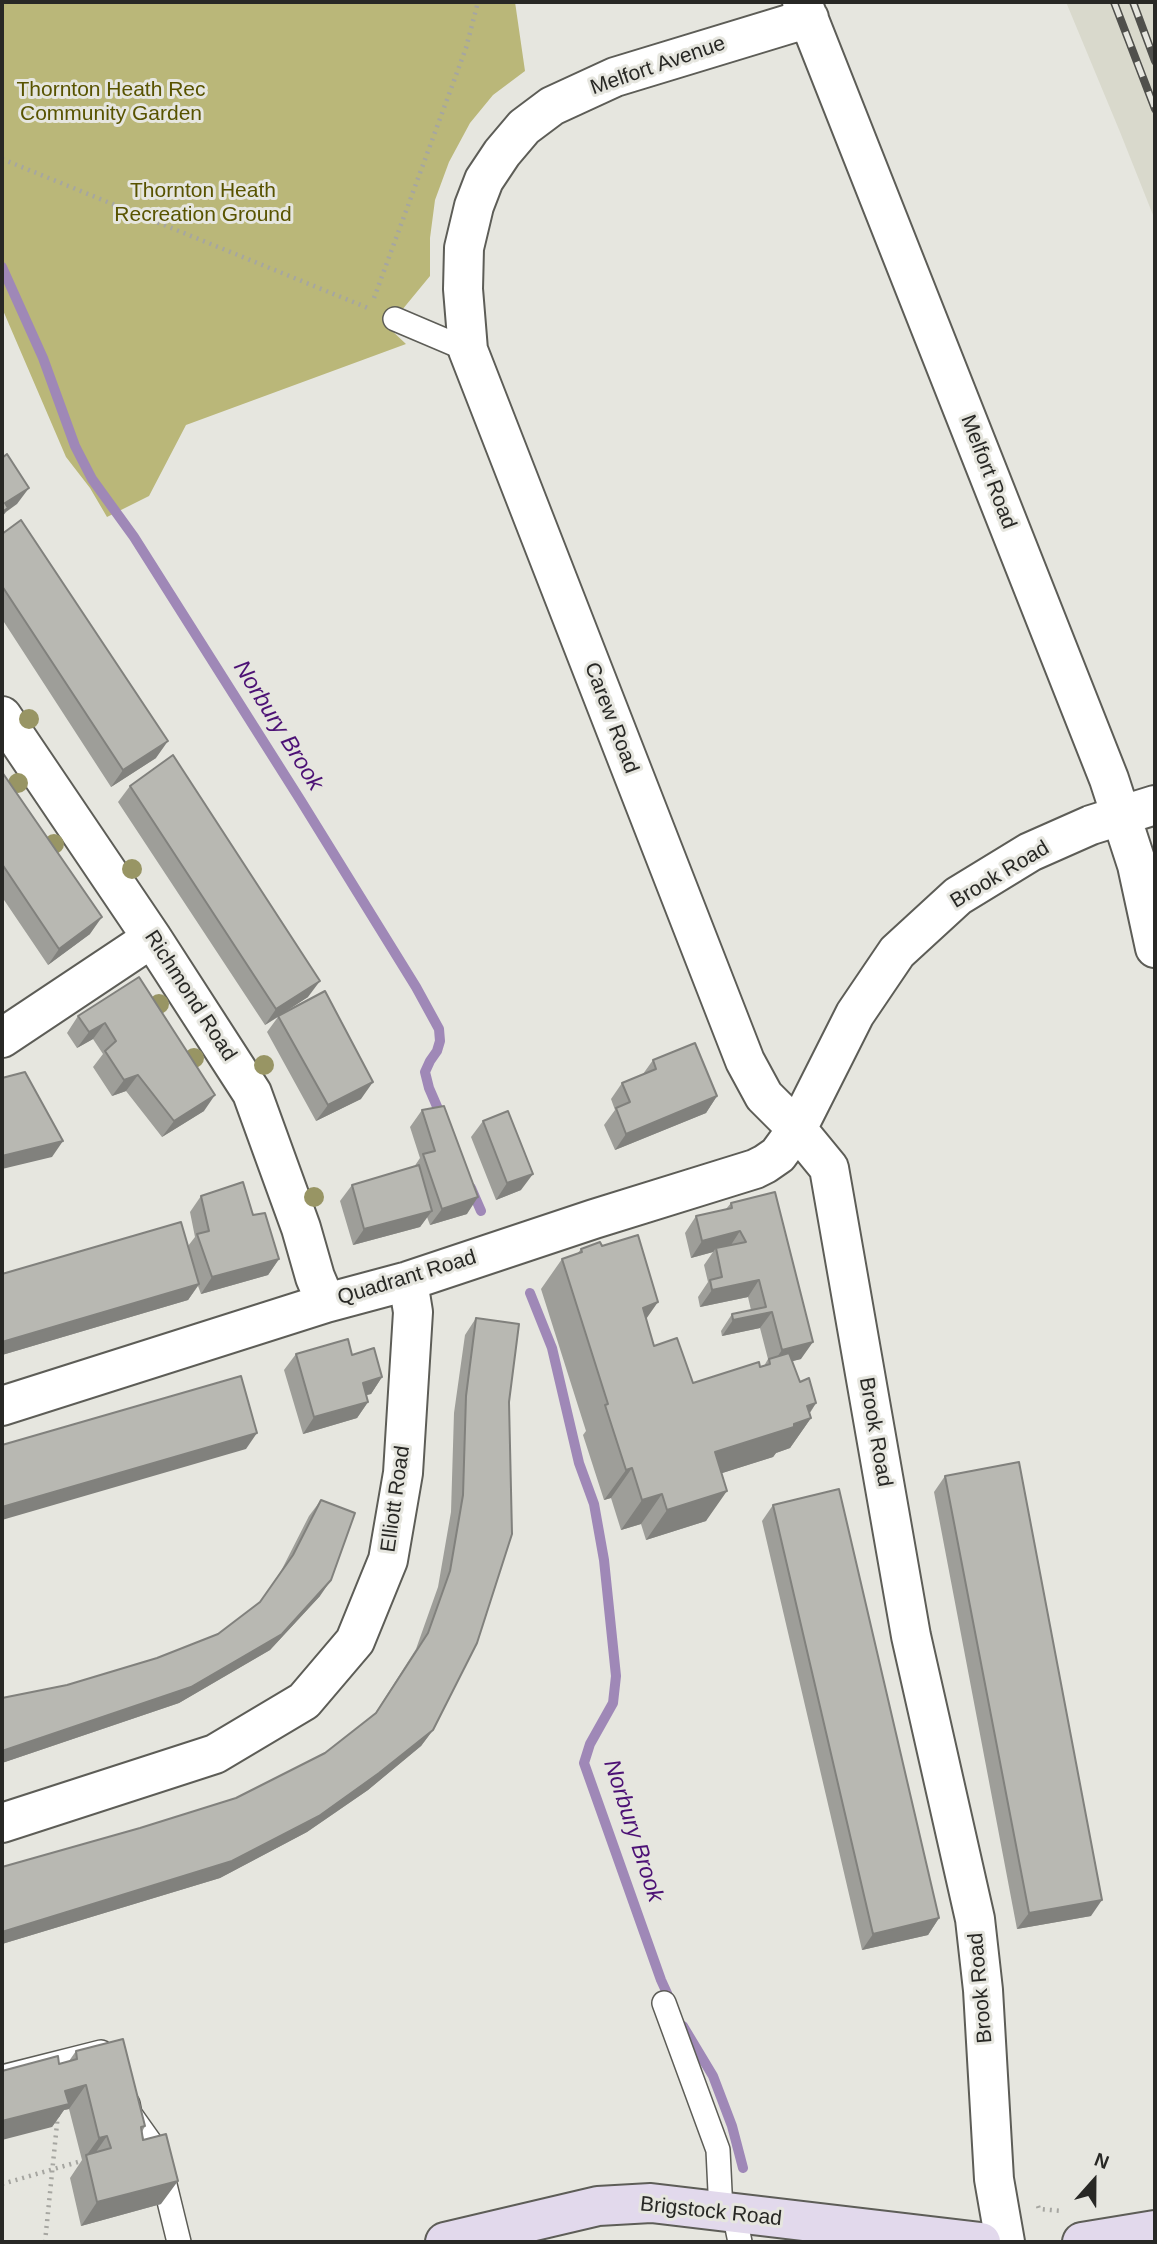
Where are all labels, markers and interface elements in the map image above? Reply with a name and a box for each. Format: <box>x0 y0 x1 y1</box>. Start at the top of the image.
street label: Melfort Avenue <box>587 31 729 101</box>
park label: Thornton Heath Rec Community Garden <box>16 77 206 127</box>
park label: Thornton Heath Recreation Ground <box>114 178 292 228</box>
street label: Melfort Road <box>955 411 1021 533</box>
water label: Norbury Brook <box>227 656 329 796</box>
street label: Carew Road <box>578 659 644 777</box>
street label: Brook Road <box>946 836 1054 914</box>
street label: Richmond Road <box>138 926 242 1066</box>
street label: Quadrant Road <box>335 1245 479 1311</box>
street label: Brook Road <box>853 1375 897 1489</box>
street label: Elliott Road <box>376 1444 416 1554</box>
water label: Norbury Brook <box>597 1756 669 1906</box>
street label: Brook Road <box>964 1932 998 2044</box>
north arrow <box>1059 2146 1129 2216</box>
text: N <box>1092 2149 1112 2173</box>
street label: Brigstock Road <box>639 2192 783 2232</box>

